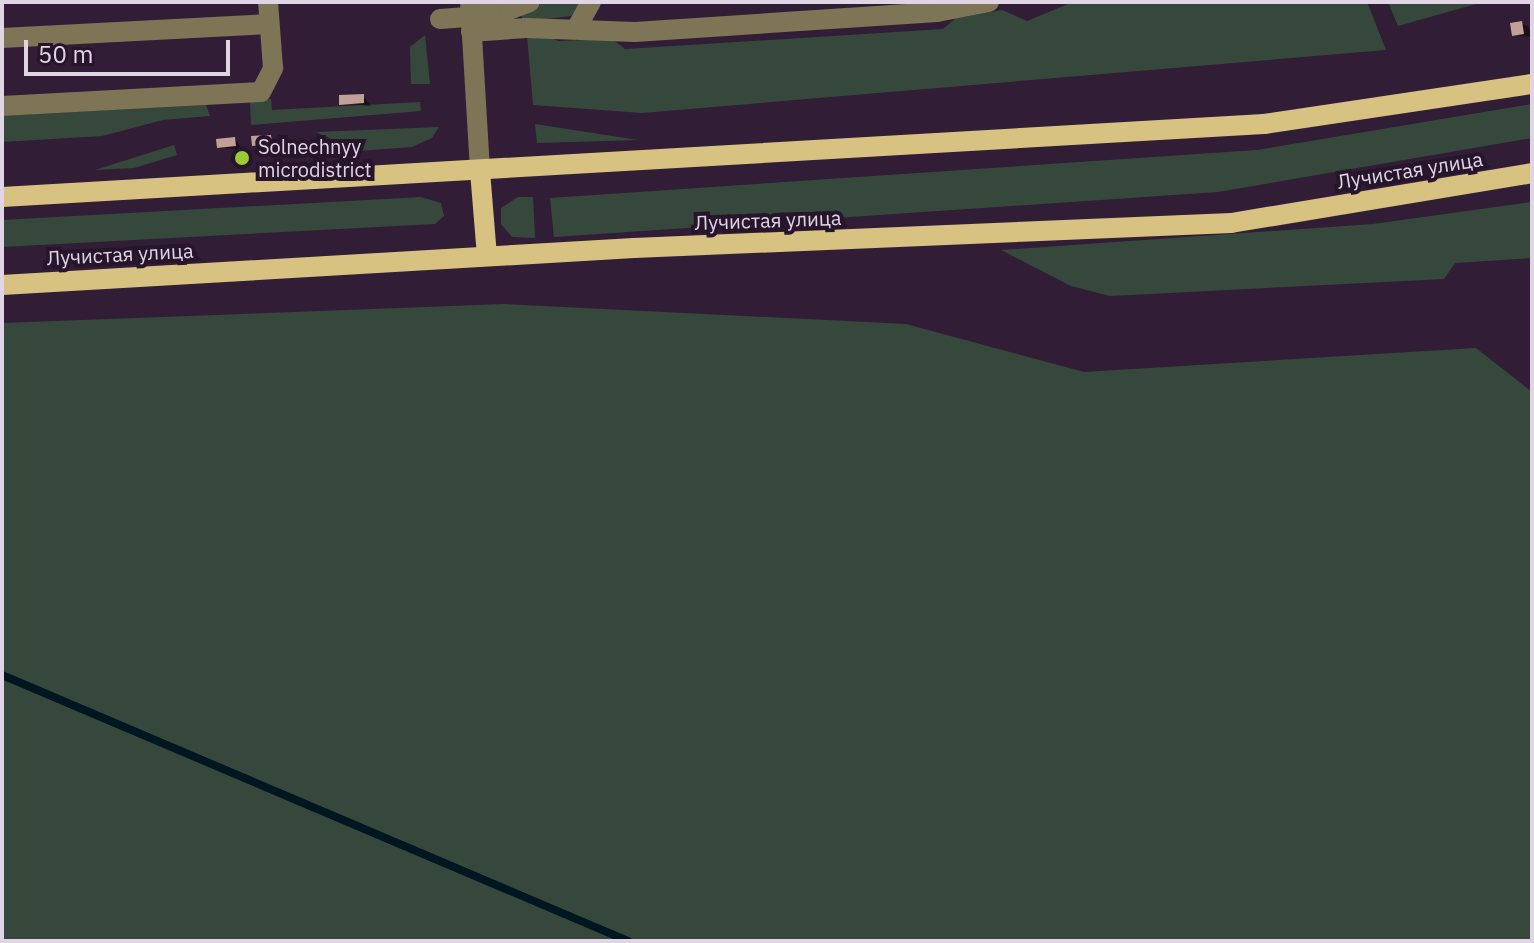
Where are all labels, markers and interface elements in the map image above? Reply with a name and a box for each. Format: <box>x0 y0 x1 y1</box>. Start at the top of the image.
scale bar <box>28 24 234 74</box>
text: 50 m <box>38 38 93 70</box>
place label: Solnechnyy microdistrict <box>258 134 372 181</box>
street label: Лучистая улица <box>1336 147 1484 193</box>
marker: Solnechnyy microdistrict <box>233 149 251 167</box>
street label: Лучистая улица <box>694 205 842 235</box>
street label: Лучистая улица <box>46 238 194 270</box>

